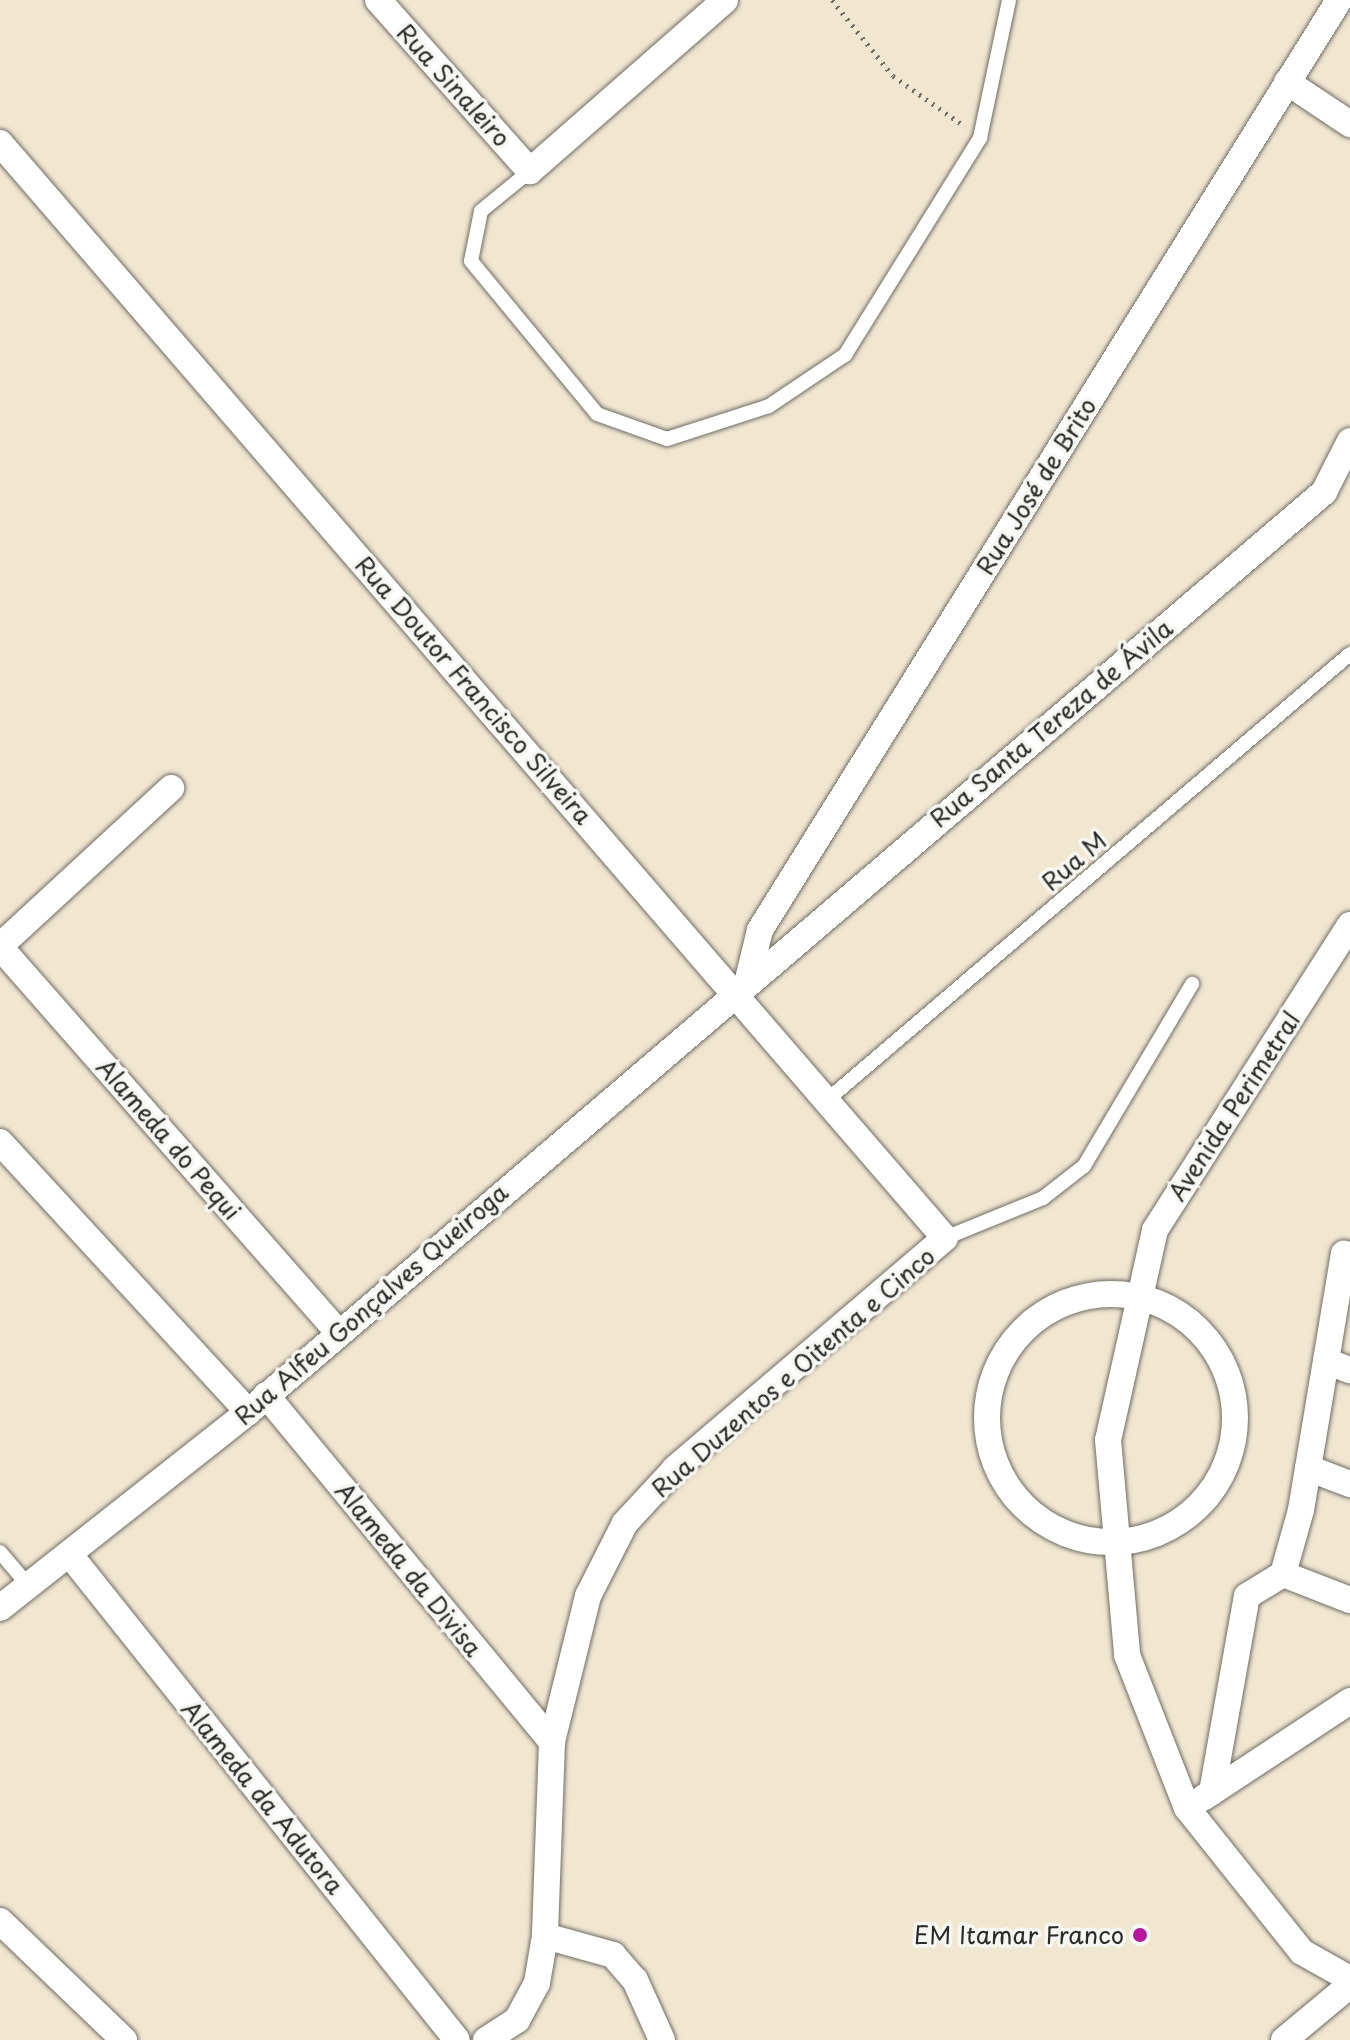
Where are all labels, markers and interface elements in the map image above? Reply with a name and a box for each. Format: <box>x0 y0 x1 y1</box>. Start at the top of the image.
street label: Rua Sinaleiro <box>392 18 516 152</box>
street label: Rua José de Brito <box>970 391 1102 581</box>
street label: Rua Doutor Francisco Silveira <box>350 550 598 830</box>
street label: Rua Santa Tereza de Ávila <box>924 613 1178 833</box>
street label: Rua M <box>1035 825 1113 897</box>
street label: Avenida Perimetral <box>1162 1006 1306 1206</box>
street label: Alameda do Pequi <box>91 1052 247 1226</box>
street label: Rua Alfeu Gonçalves Queiroga <box>229 1178 513 1430</box>
street label: Rua Duzentos e Oitenta e Cinco <box>644 1240 942 1504</box>
street label: Alameda da Divisa <box>330 1476 488 1662</box>
street label: Alameda da Adutora <box>176 1694 350 1900</box>
place label: EM Itamar Franco <box>913 1921 1124 1949</box>
marker: EM Itamar Franco <box>1131 1926 1149 1944</box>

